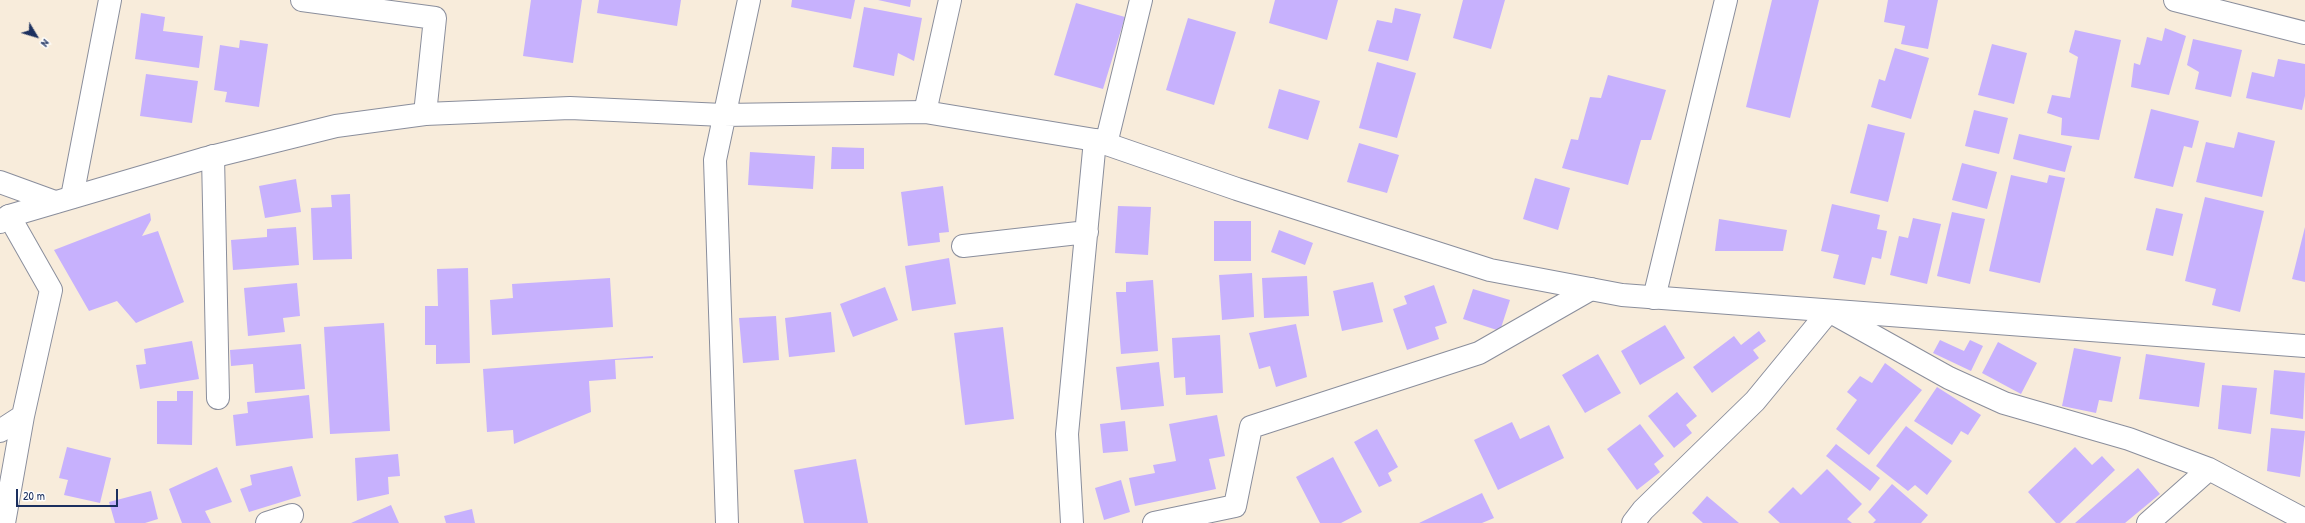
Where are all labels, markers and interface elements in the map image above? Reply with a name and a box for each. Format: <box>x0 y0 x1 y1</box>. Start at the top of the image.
north arrow <box>16 16 56 56</box>
text: N <box>38 37 53 50</box>
scale bar <box>18 481 120 507</box>
text: 20 m <box>23 487 45 504</box>

